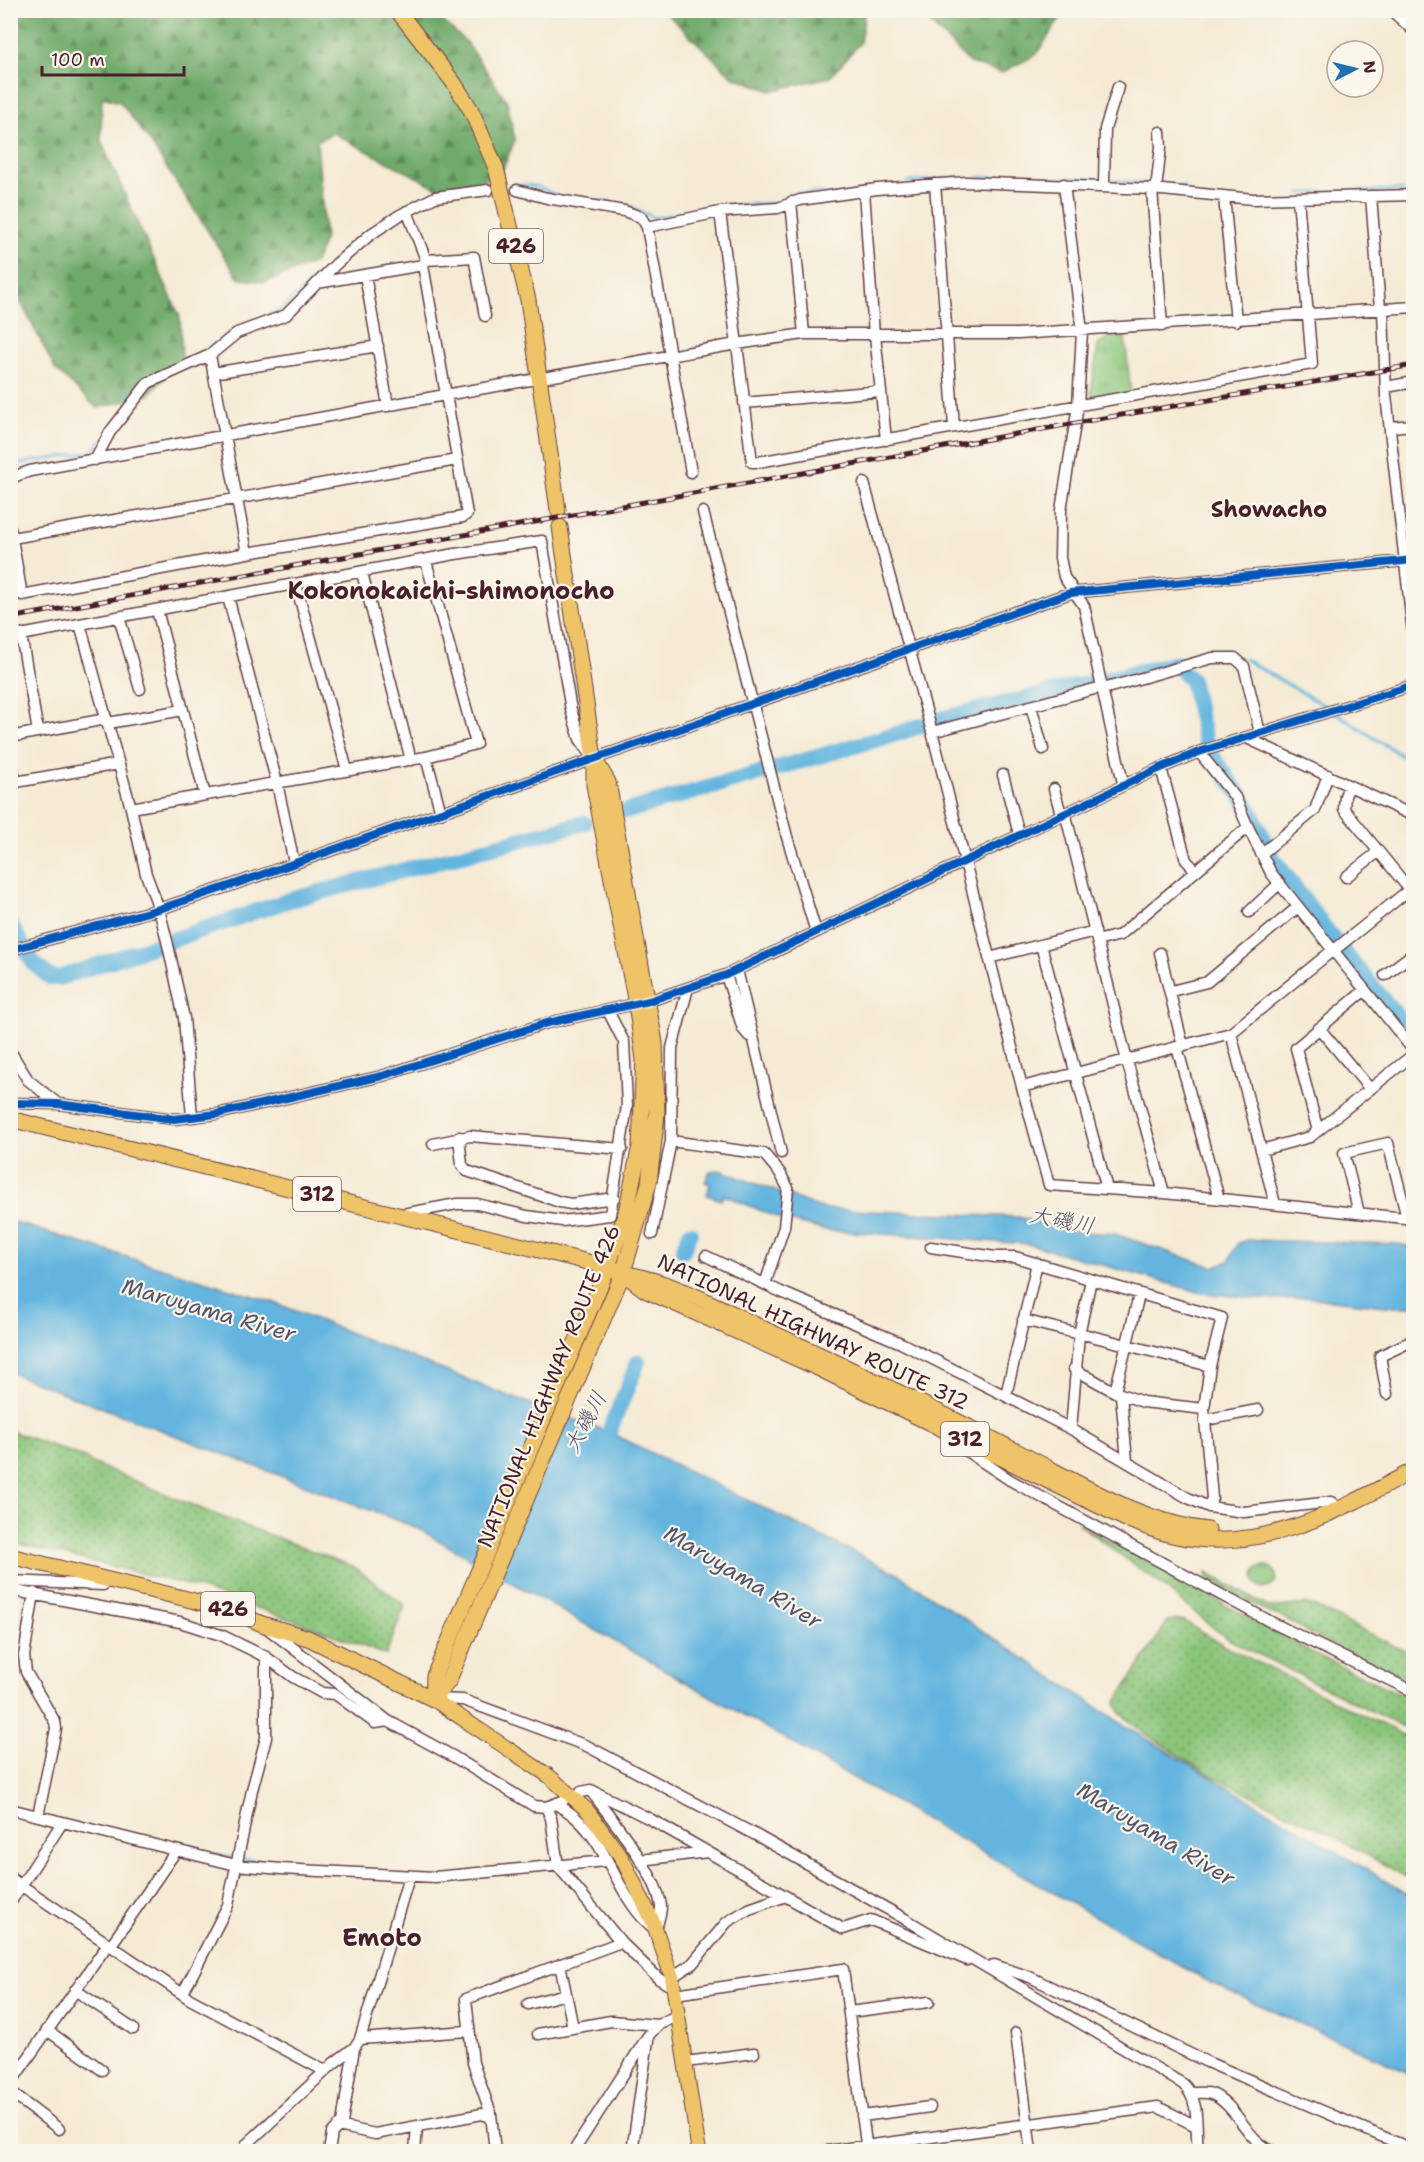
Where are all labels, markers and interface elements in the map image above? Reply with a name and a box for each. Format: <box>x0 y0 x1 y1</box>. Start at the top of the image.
scale bar <box>42 39 184 77</box>
north arrow <box>1325 39 1385 99</box>
text: 100 m <box>51 48 105 72</box>
text: N <box>1358 60 1381 75</box>
road number: 426 <box>489 229 543 263</box>
district label: Showacho <box>1211 495 1327 524</box>
district label: Kokonokaichi-shimonocho <box>287 575 615 607</box>
road number: 312 <box>293 1177 341 1211</box>
water label: 大磯川 <box>1027 1199 1097 1241</box>
street label: NATIONAL HIGHWAY ROUTE 426 <box>471 1220 627 1552</box>
street label: NATIONAL HIGHWAY ROUTE 312 <box>653 1247 973 1417</box>
water label: Maruyama River <box>119 1271 300 1349</box>
water label: 大磯川 <box>557 1386 613 1458</box>
road number: 312 <box>941 1422 989 1456</box>
water label: Maruyama River <box>659 1518 828 1636</box>
road number: 426 <box>201 1592 255 1626</box>
water label: Maruyama River <box>1072 1775 1241 1893</box>
district label: Emoto <box>342 1922 422 1954</box>

